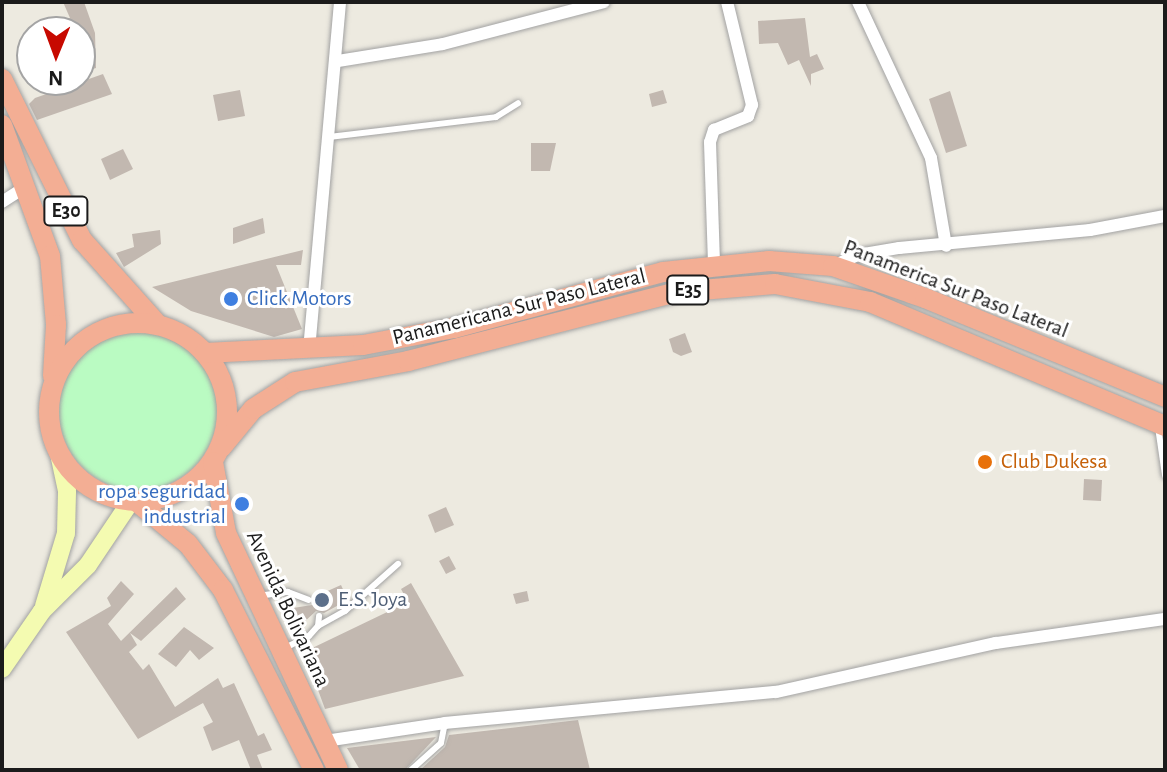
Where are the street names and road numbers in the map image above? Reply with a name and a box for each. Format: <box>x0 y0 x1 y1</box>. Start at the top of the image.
road number: E30 <box>42 195 90 227</box>
street label: Panamerica Sur Paso Lateral <box>840 234 1072 344</box>
street label: Panamericana Sur Paso Lateral <box>390 263 648 351</box>
road number: E35 <box>666 274 710 306</box>
street label: Avenida Bolivariana <box>240 527 336 691</box>

